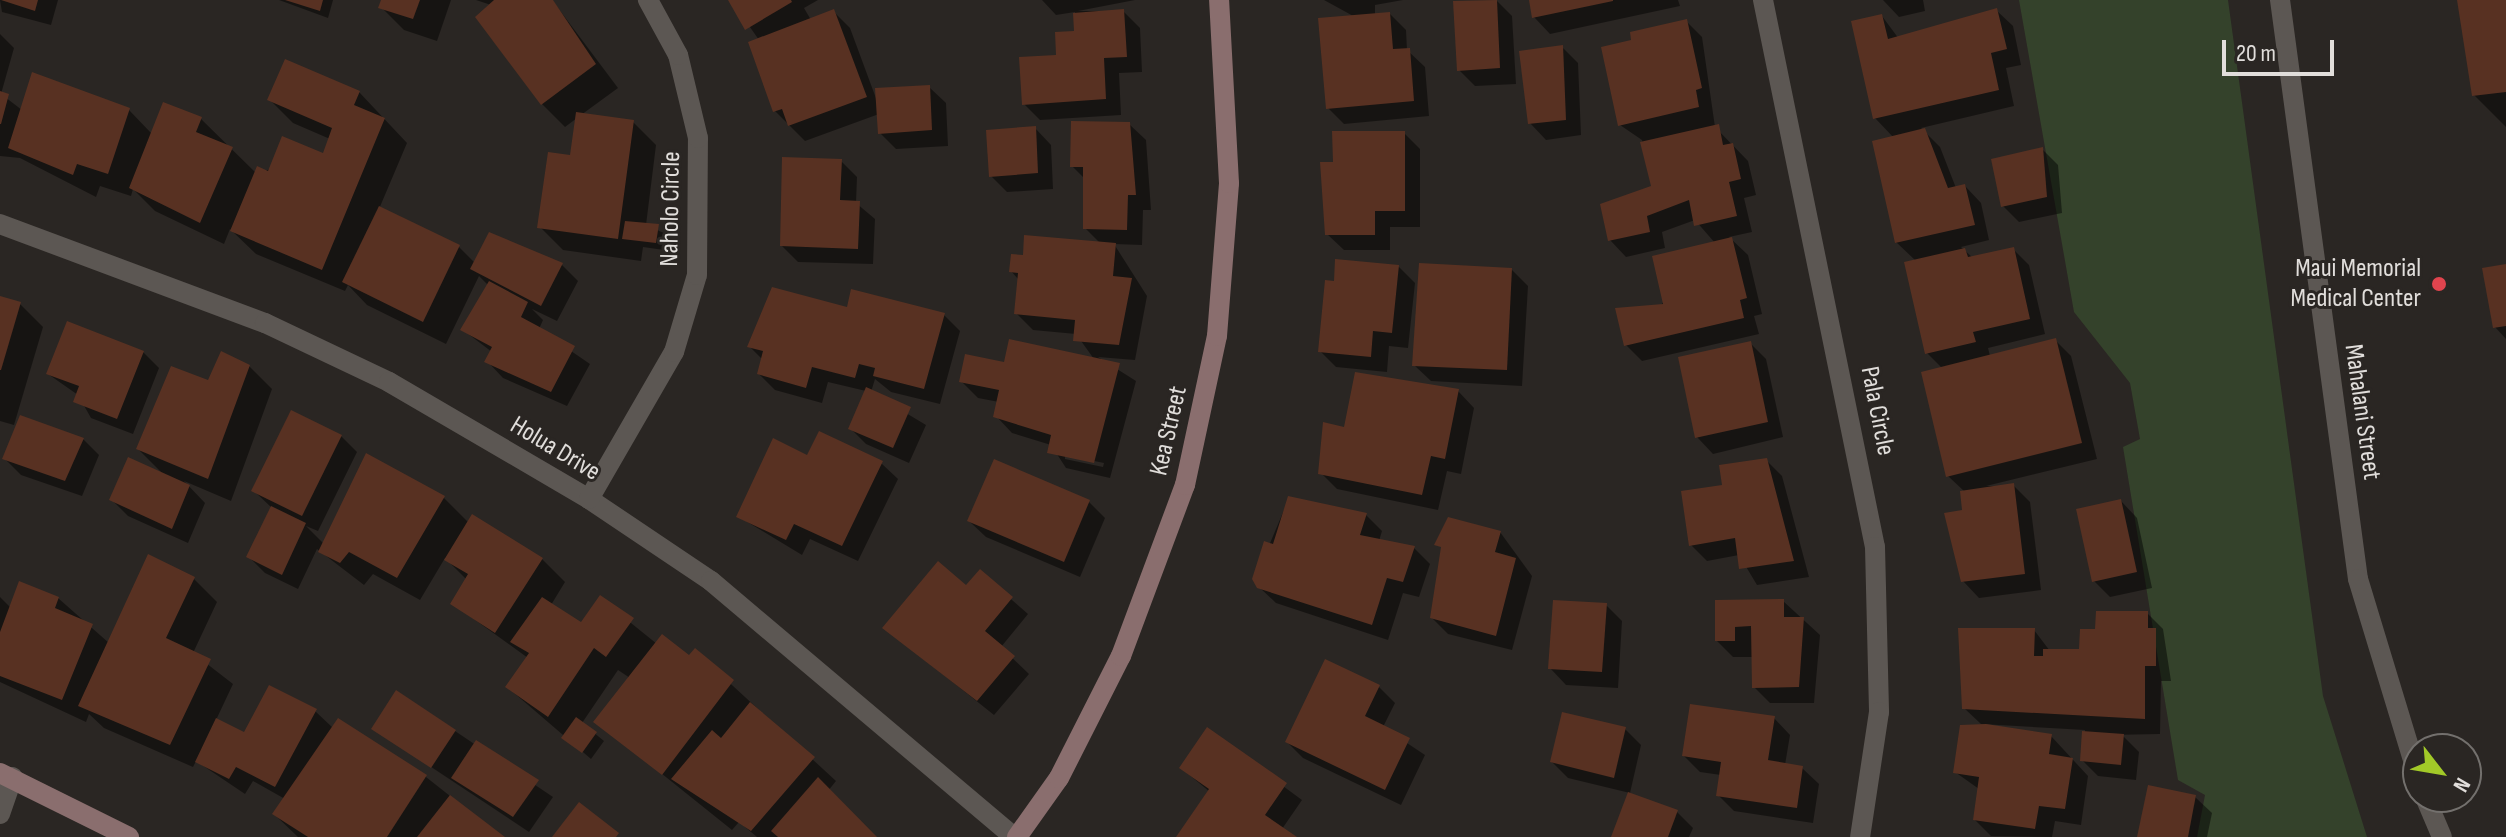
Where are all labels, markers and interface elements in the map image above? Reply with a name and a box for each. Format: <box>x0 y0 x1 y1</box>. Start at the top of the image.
scale bar <box>2226 24 2338 74</box>
text: 20 m <box>2236 39 2276 68</box>
street label: Naholo Circle <box>654 151 688 267</box>
place label: Maui Memorial Medical Center <box>2291 253 2421 314</box>
marker: Maui Memorial Medical Center <box>2428 273 2450 295</box>
street label: Mahalani Street <box>2337 342 2387 482</box>
street label: Pala Circle <box>1853 364 1901 458</box>
street label: Kea Street <box>1144 383 1194 479</box>
street label: Holua Drive <box>504 410 606 488</box>
north arrow <box>2402 733 2482 813</box>
text: N <box>2447 773 2476 797</box>

